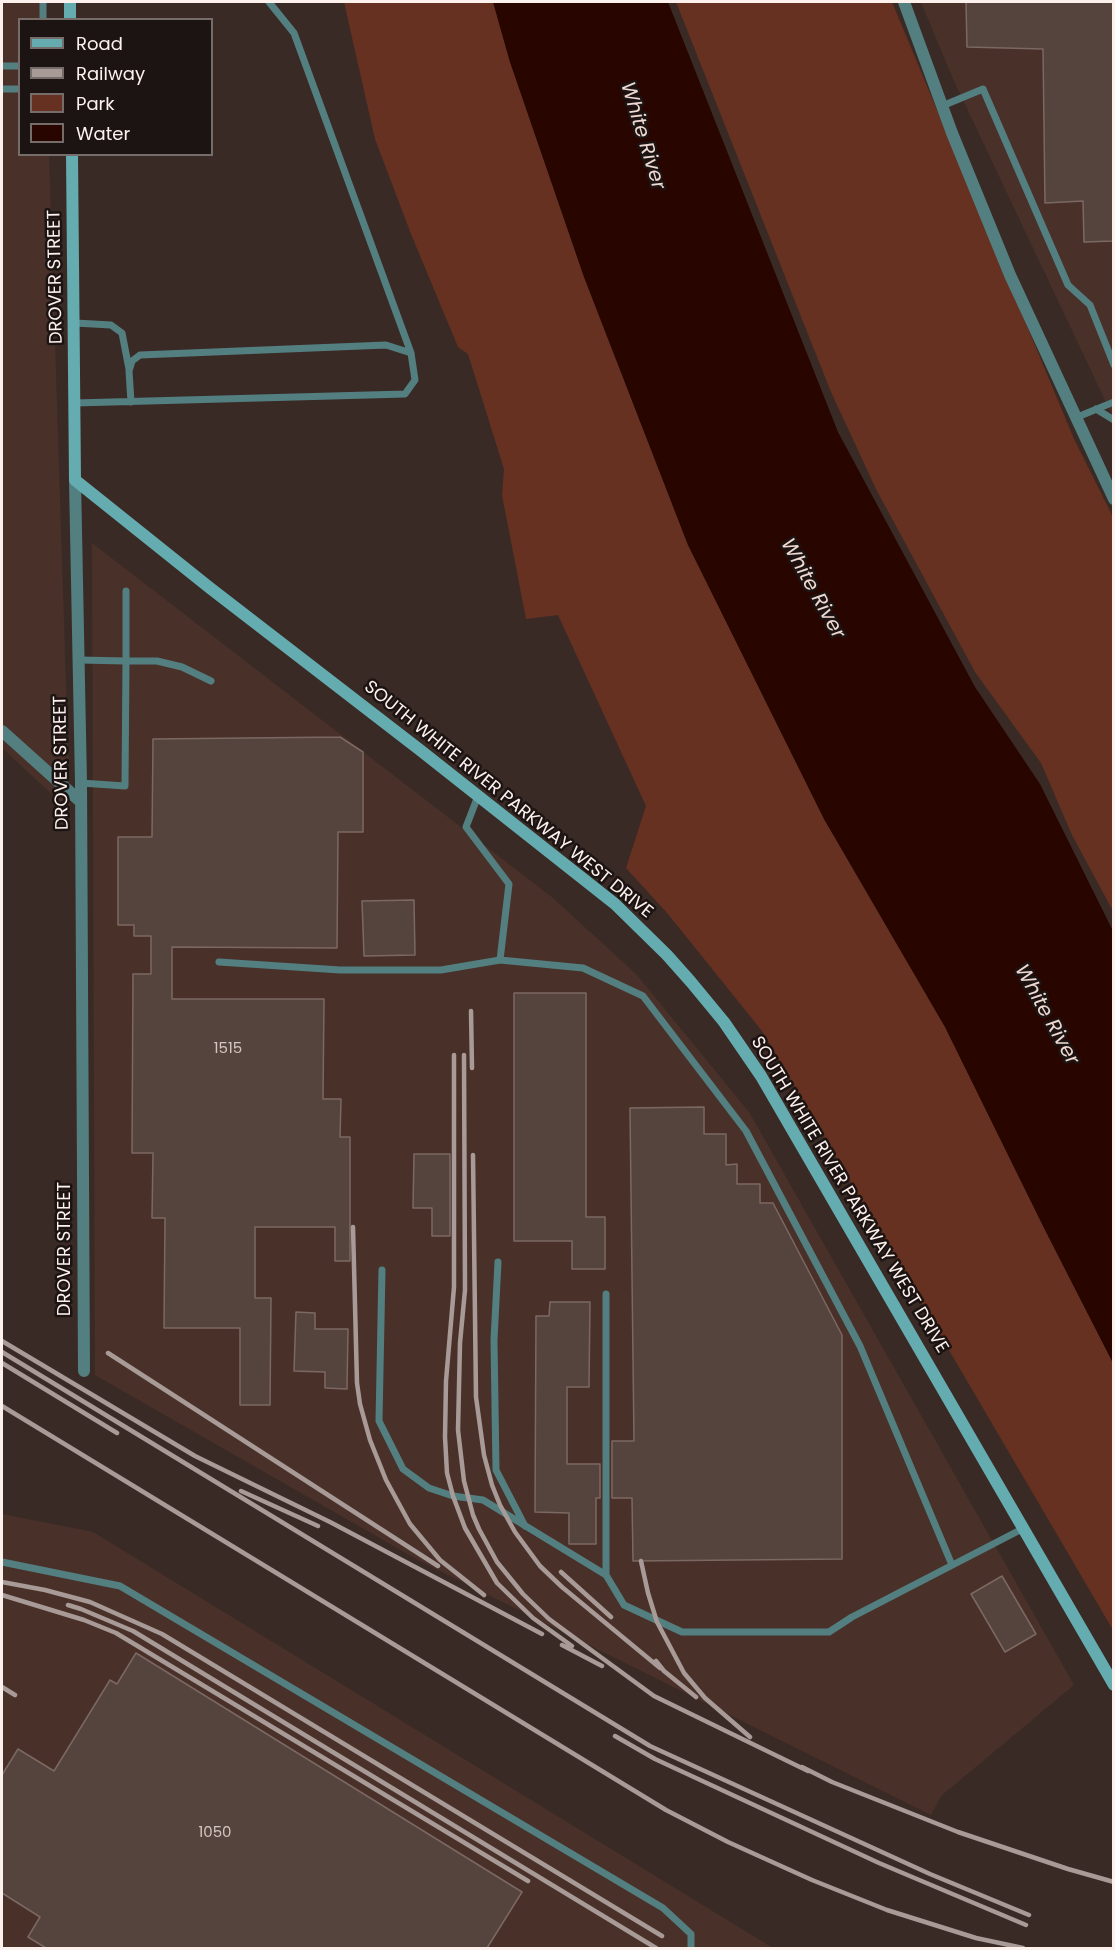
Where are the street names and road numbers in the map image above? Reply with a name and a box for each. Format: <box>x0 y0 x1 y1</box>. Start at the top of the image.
street label: DROVER STREET <box>44 210 68 344</box>
street label: SOUTH WHITE RIVER PARKWAY WEST DRIVE <box>359 677 657 923</box>
street label: DROVER STREET <box>50 696 74 830</box>
street label: SOUTH WHITE RIVER PARKWAY WEST DRIVE <box>746 1033 952 1357</box>
street label: DROVER STREET <box>54 1182 76 1316</box>

